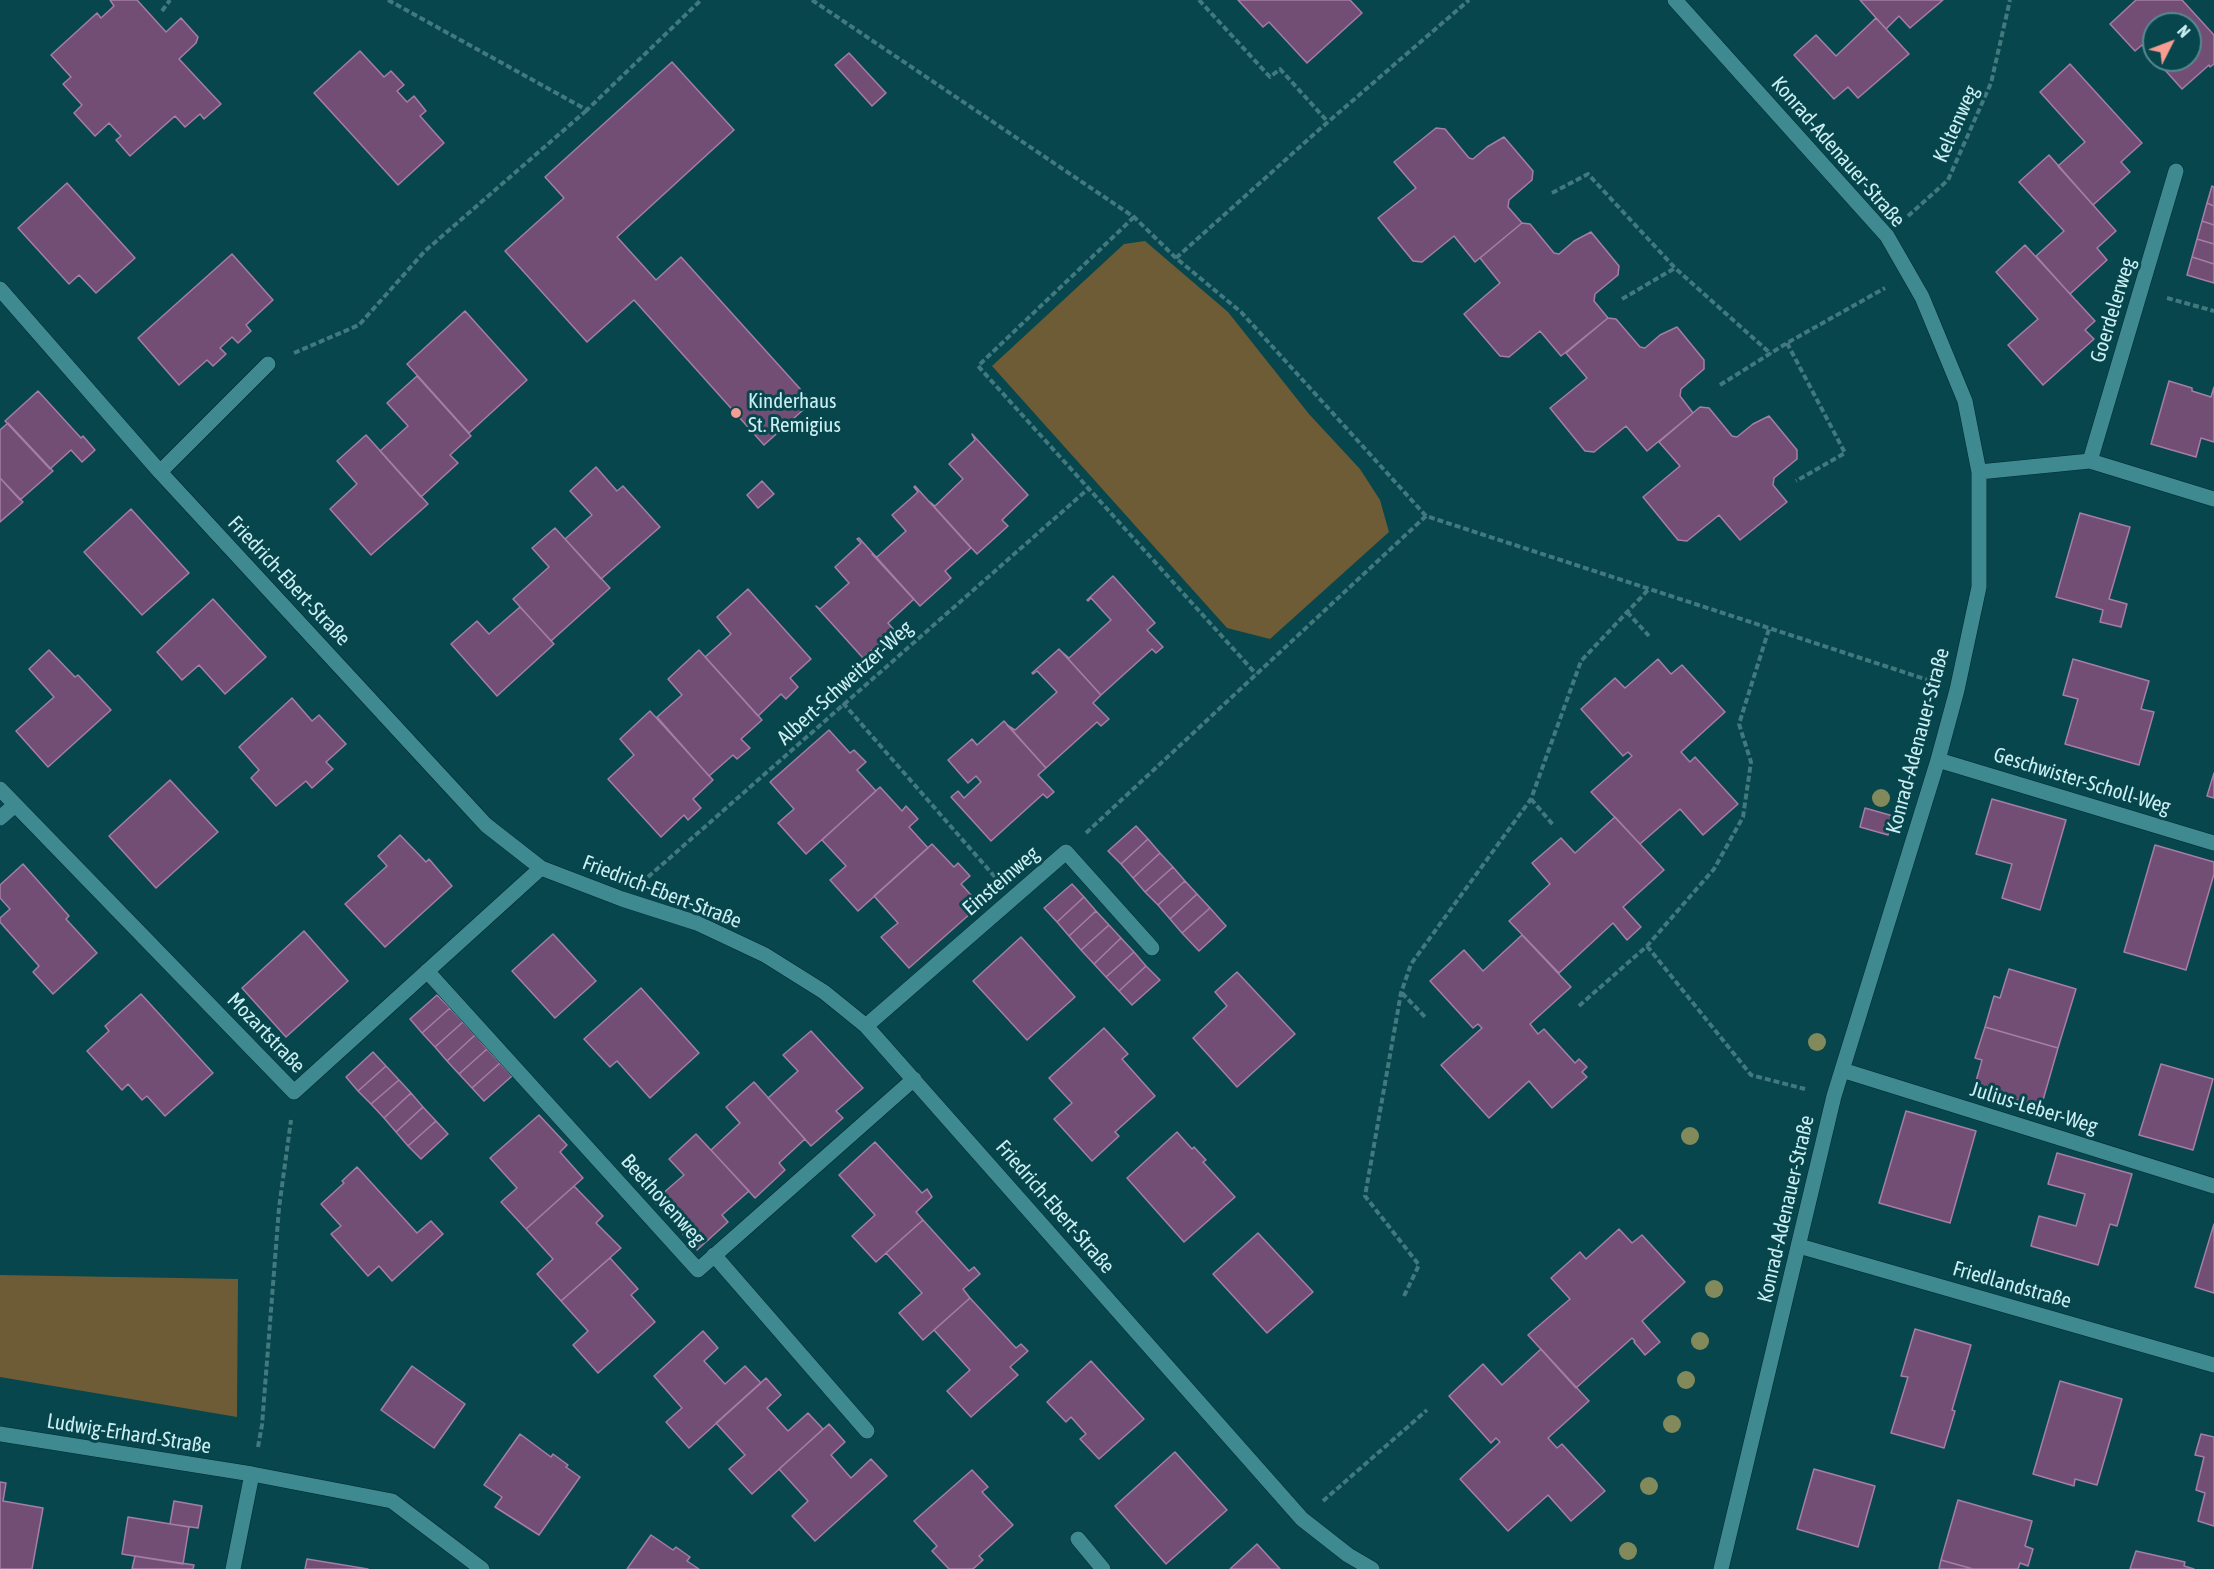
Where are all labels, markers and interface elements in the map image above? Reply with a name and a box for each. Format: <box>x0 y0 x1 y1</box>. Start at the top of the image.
north arrow <box>2142 12 2202 72</box>
text: N <box>2174 22 2194 41</box>
street label: Konrad-Adenauer-Straße <box>1766 72 1910 232</box>
street label: Keltenweg <box>1928 82 1984 166</box>
street label: Goerdelerweg <box>2085 255 2141 365</box>
place label: Kinderhaus St. Remigius <box>748 388 841 438</box>
marker: Kinderhaus St. Remigius <box>729 406 743 420</box>
street label: Friedrich-Ebert-Straße <box>222 511 356 651</box>
street label: Albert-Schweitzer-Weg <box>772 616 918 750</box>
street label: Konrad-Adenauer-Straße <box>1881 645 1955 837</box>
street label: Geschwister-Scholl-Weg <box>1990 742 2174 820</box>
street label: Einsteinweg <box>958 841 1044 921</box>
street label: Friedrich-Ebert-Straße <box>579 850 745 934</box>
street label: Mozartstraße <box>222 988 310 1078</box>
street label: Julius-Leber-Weg <box>1967 1077 2101 1139</box>
street label: Konrad-Adenauer-Straße <box>1752 1113 1820 1305</box>
street label: Friedrich-Ebert-Straße <box>990 1135 1120 1279</box>
street label: Beethovenweg <box>616 1149 710 1251</box>
street label: Friedlandstraße <box>1950 1256 2074 1314</box>
street label: Ludwig-Erhard-Straße <box>45 1409 213 1459</box>

